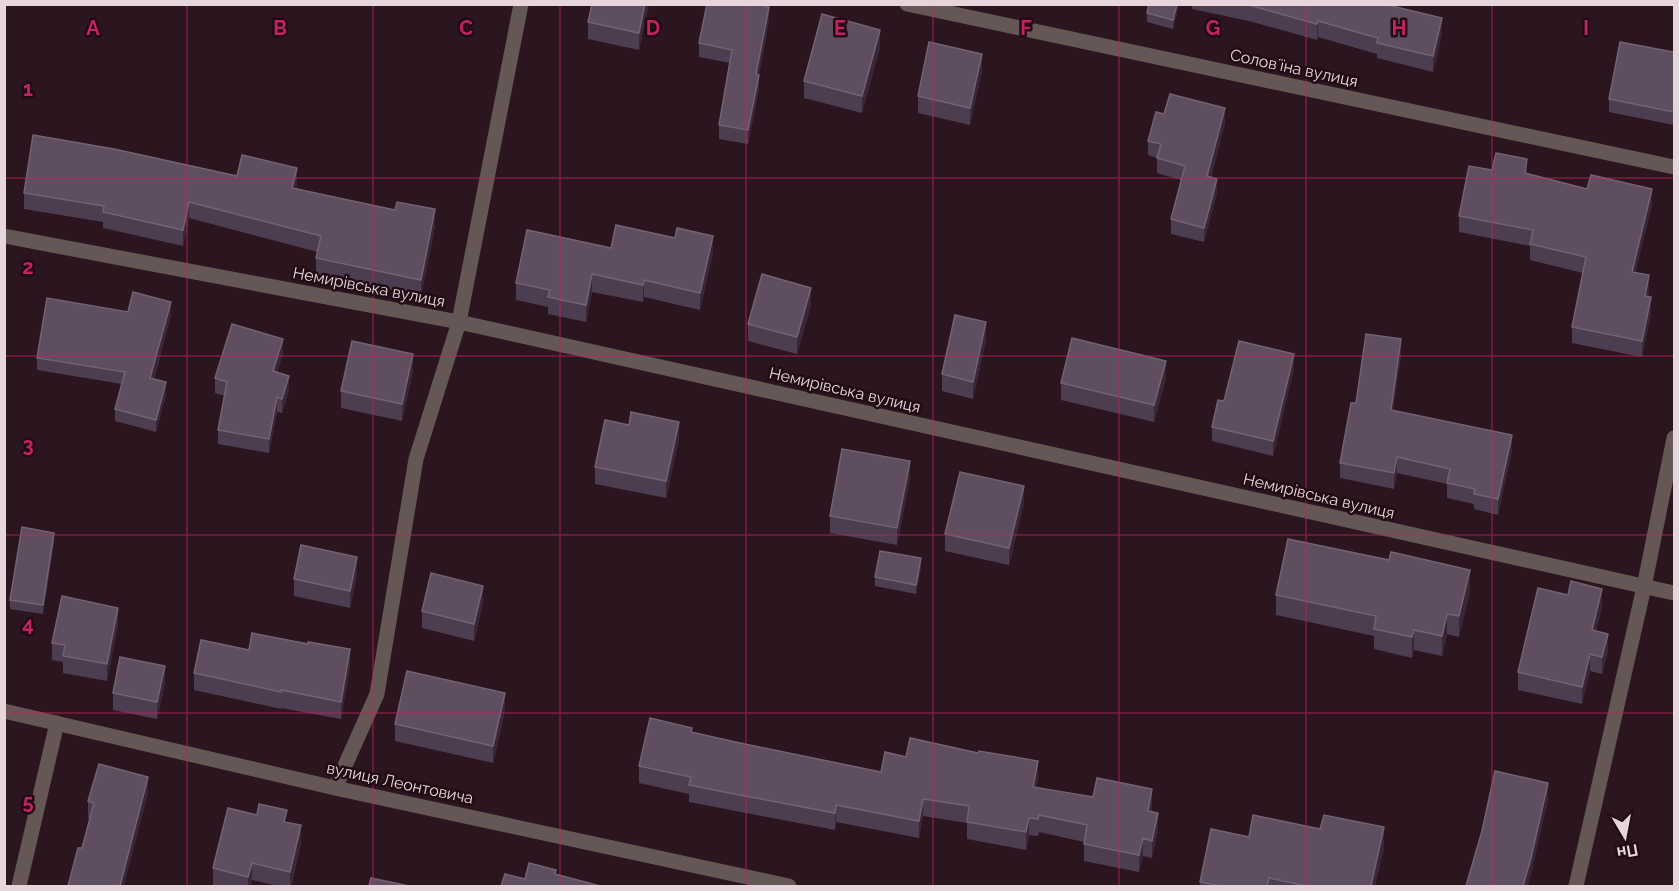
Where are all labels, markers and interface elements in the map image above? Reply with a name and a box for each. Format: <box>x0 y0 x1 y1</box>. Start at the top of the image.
text: A <box>86 16 100 40</box>
text: B <box>273 16 287 40</box>
text: C <box>459 16 473 40</box>
text: D <box>646 16 660 40</box>
text: E <box>834 16 846 40</box>
text: F <box>1020 16 1032 40</box>
text: G <box>1206 16 1220 40</box>
text: H <box>1392 16 1406 40</box>
text: I <box>1583 16 1589 40</box>
street label: Соловʼїна вулиця <box>1228 45 1360 91</box>
text: 1 <box>23 77 33 101</box>
text: 2 <box>22 255 34 279</box>
street label: Немирівська вулиця <box>291 263 447 311</box>
street label: Немирівська вулиця <box>767 363 923 417</box>
text: 3 <box>22 433 34 457</box>
street label: Немирівська вулиця <box>1241 469 1397 523</box>
text: 4 <box>22 612 34 636</box>
street label: вулиця Леонтовича <box>325 758 475 808</box>
text: 5 <box>22 790 34 814</box>
north arrow <box>1595 807 1655 867</box>
text: Пн <box>1615 840 1640 862</box>

